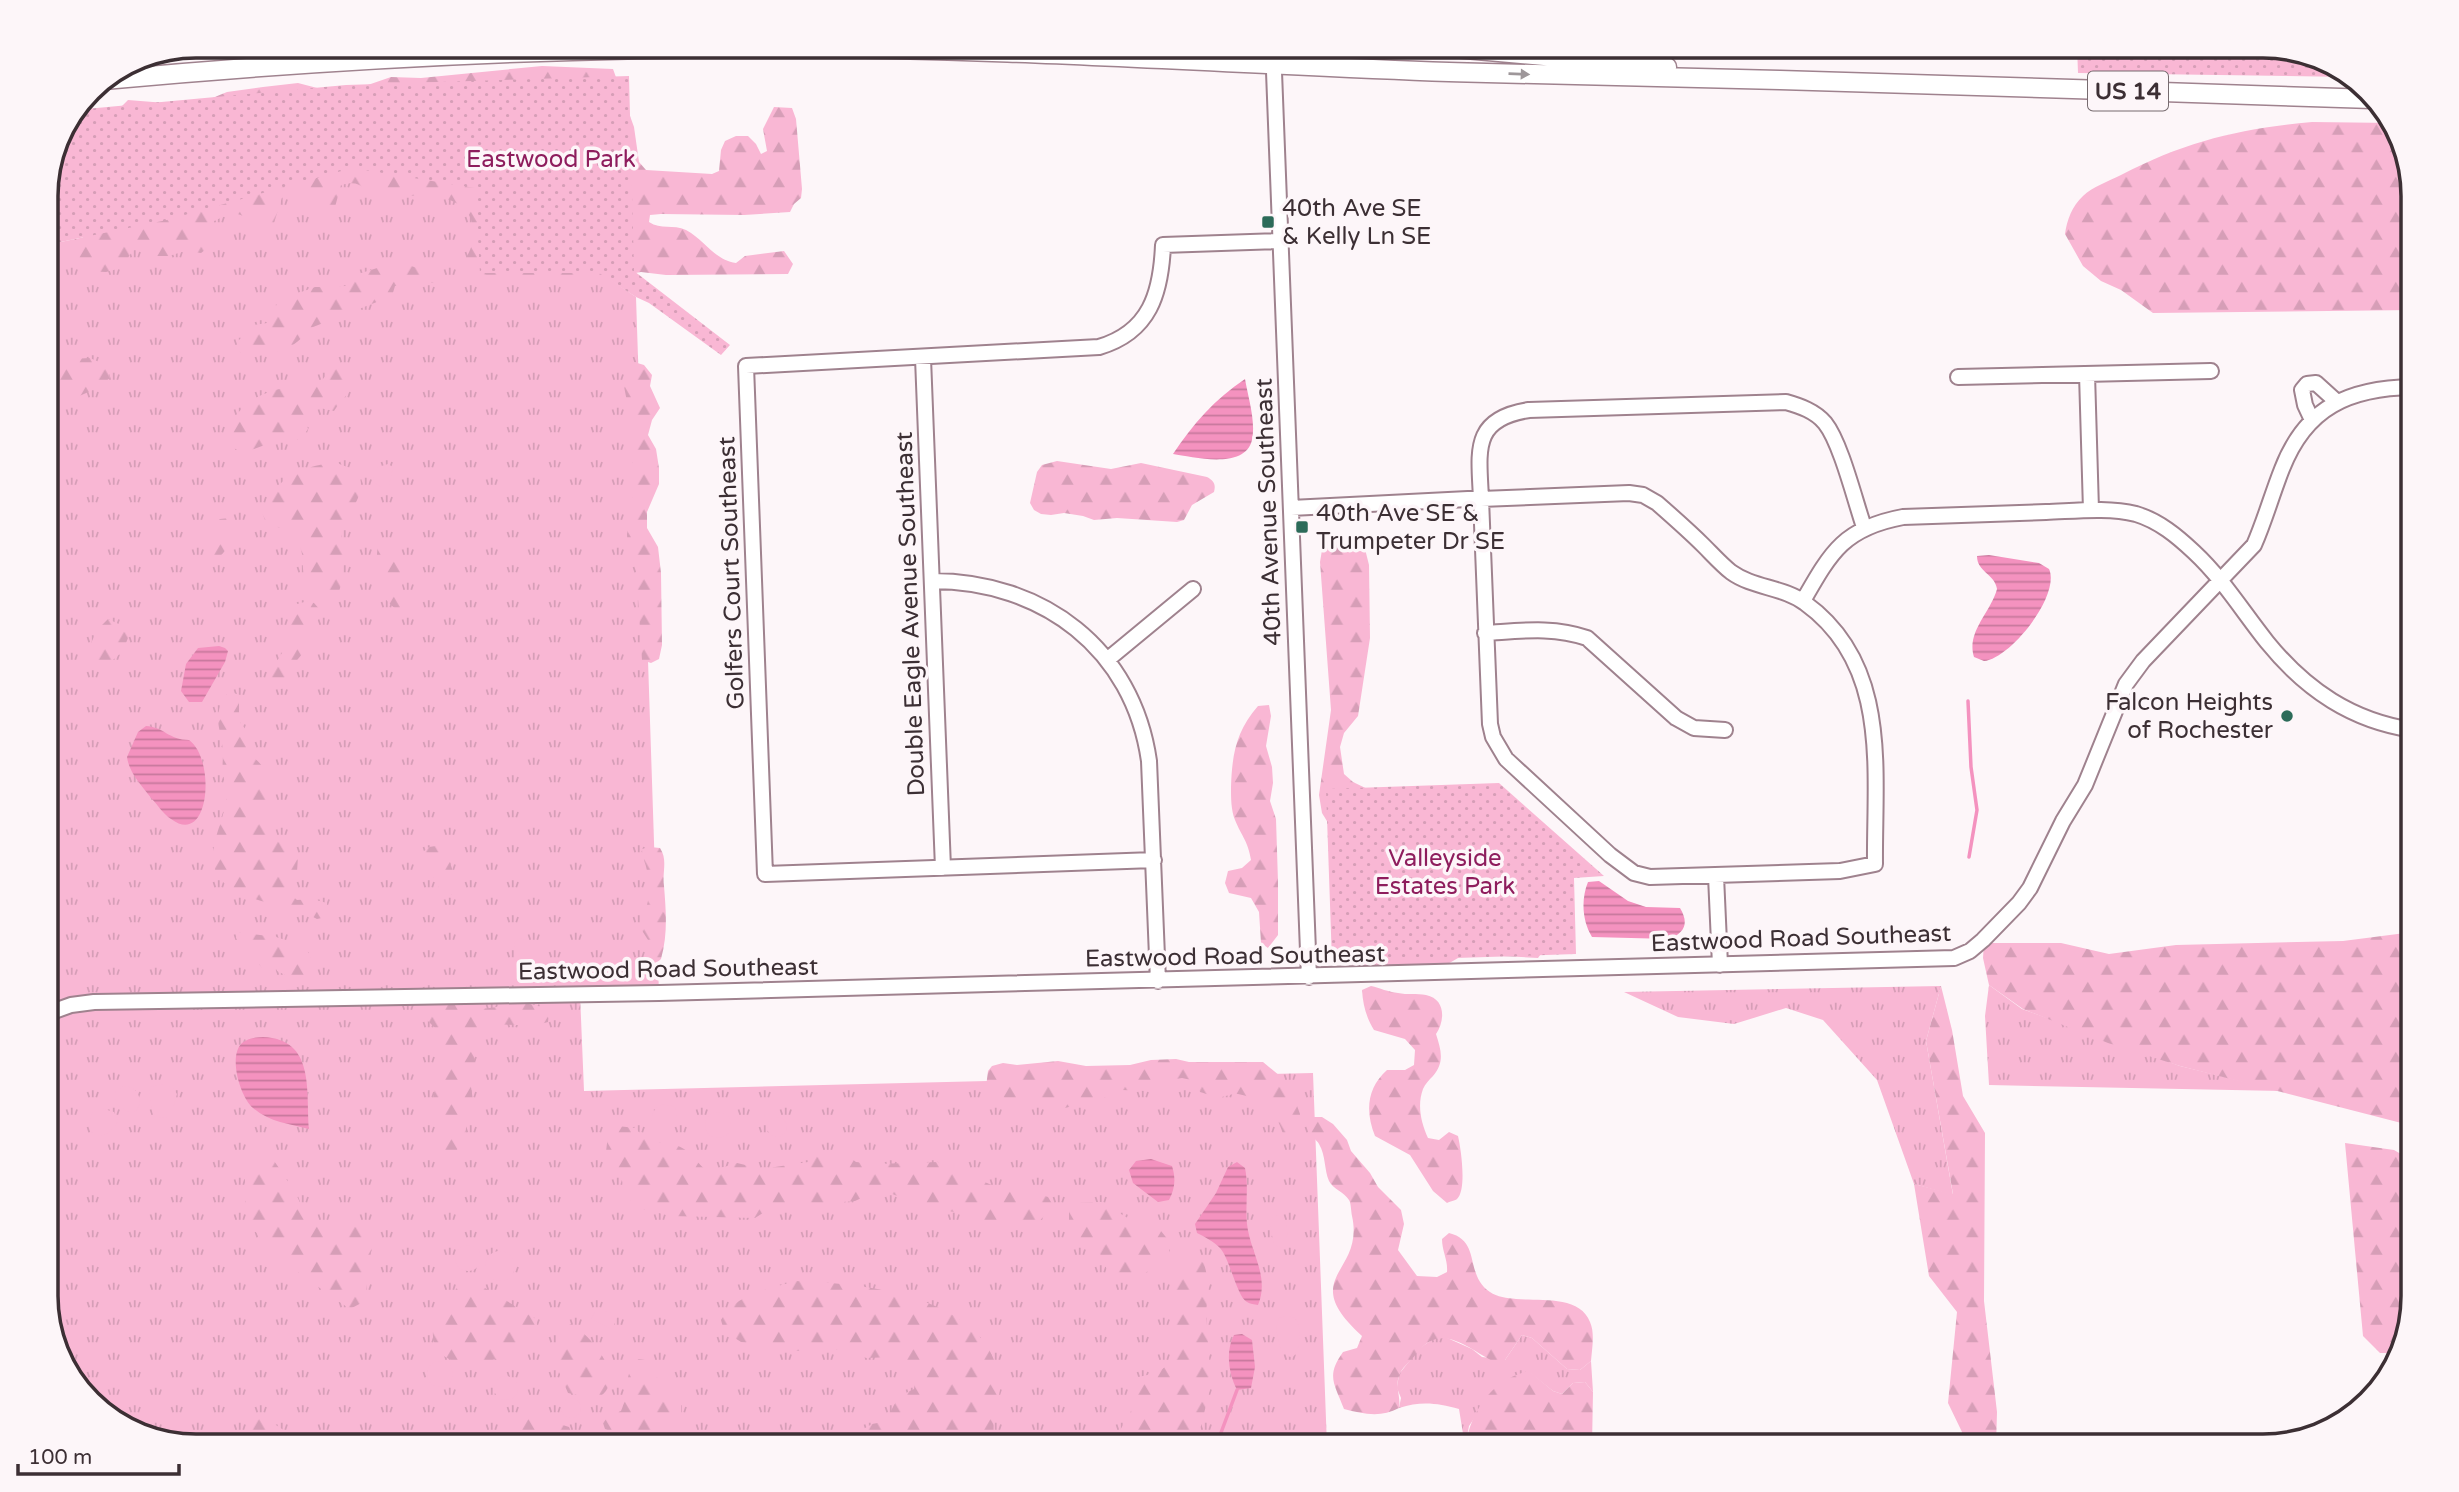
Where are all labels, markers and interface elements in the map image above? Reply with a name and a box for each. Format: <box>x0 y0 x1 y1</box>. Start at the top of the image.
one-way arrow <box>1508 68 1530 79</box>
road number: US 14 <box>2088 72 2168 110</box>
park label: Eastwood Park <box>466 145 636 174</box>
place label: 40th Ave SE & Kelly Ln SE <box>1282 194 1431 251</box>
marker: 40th Ave SE & Kelly Ln SE <box>1260 214 1276 230</box>
street label: 40th Avenue Southeast <box>1249 378 1288 646</box>
street label: Double Eagle Avenue Southeast <box>890 431 931 797</box>
street label: Golfers Court Southeast <box>712 436 751 710</box>
place label: 40th Ave SE & Trumpeter Dr SE <box>1316 499 1505 556</box>
marker: 40th Ave SE & Trumpeter Dr SE <box>1294 519 1310 535</box>
place label: Falcon Heights of Rochester <box>2105 688 2274 745</box>
marker: Falcon Heights of Rochester <box>2279 708 2295 724</box>
park label: Valleyside Estates Park <box>1375 844 1515 901</box>
street label: Eastwood Road Southeast <box>1650 919 1952 958</box>
street label: Eastwood Road Southeast <box>1085 939 1385 974</box>
street label: Eastwood Road Southeast <box>518 952 818 987</box>
scale bar <box>18 1432 178 1476</box>
text: 100 m <box>28 1445 92 1470</box>

